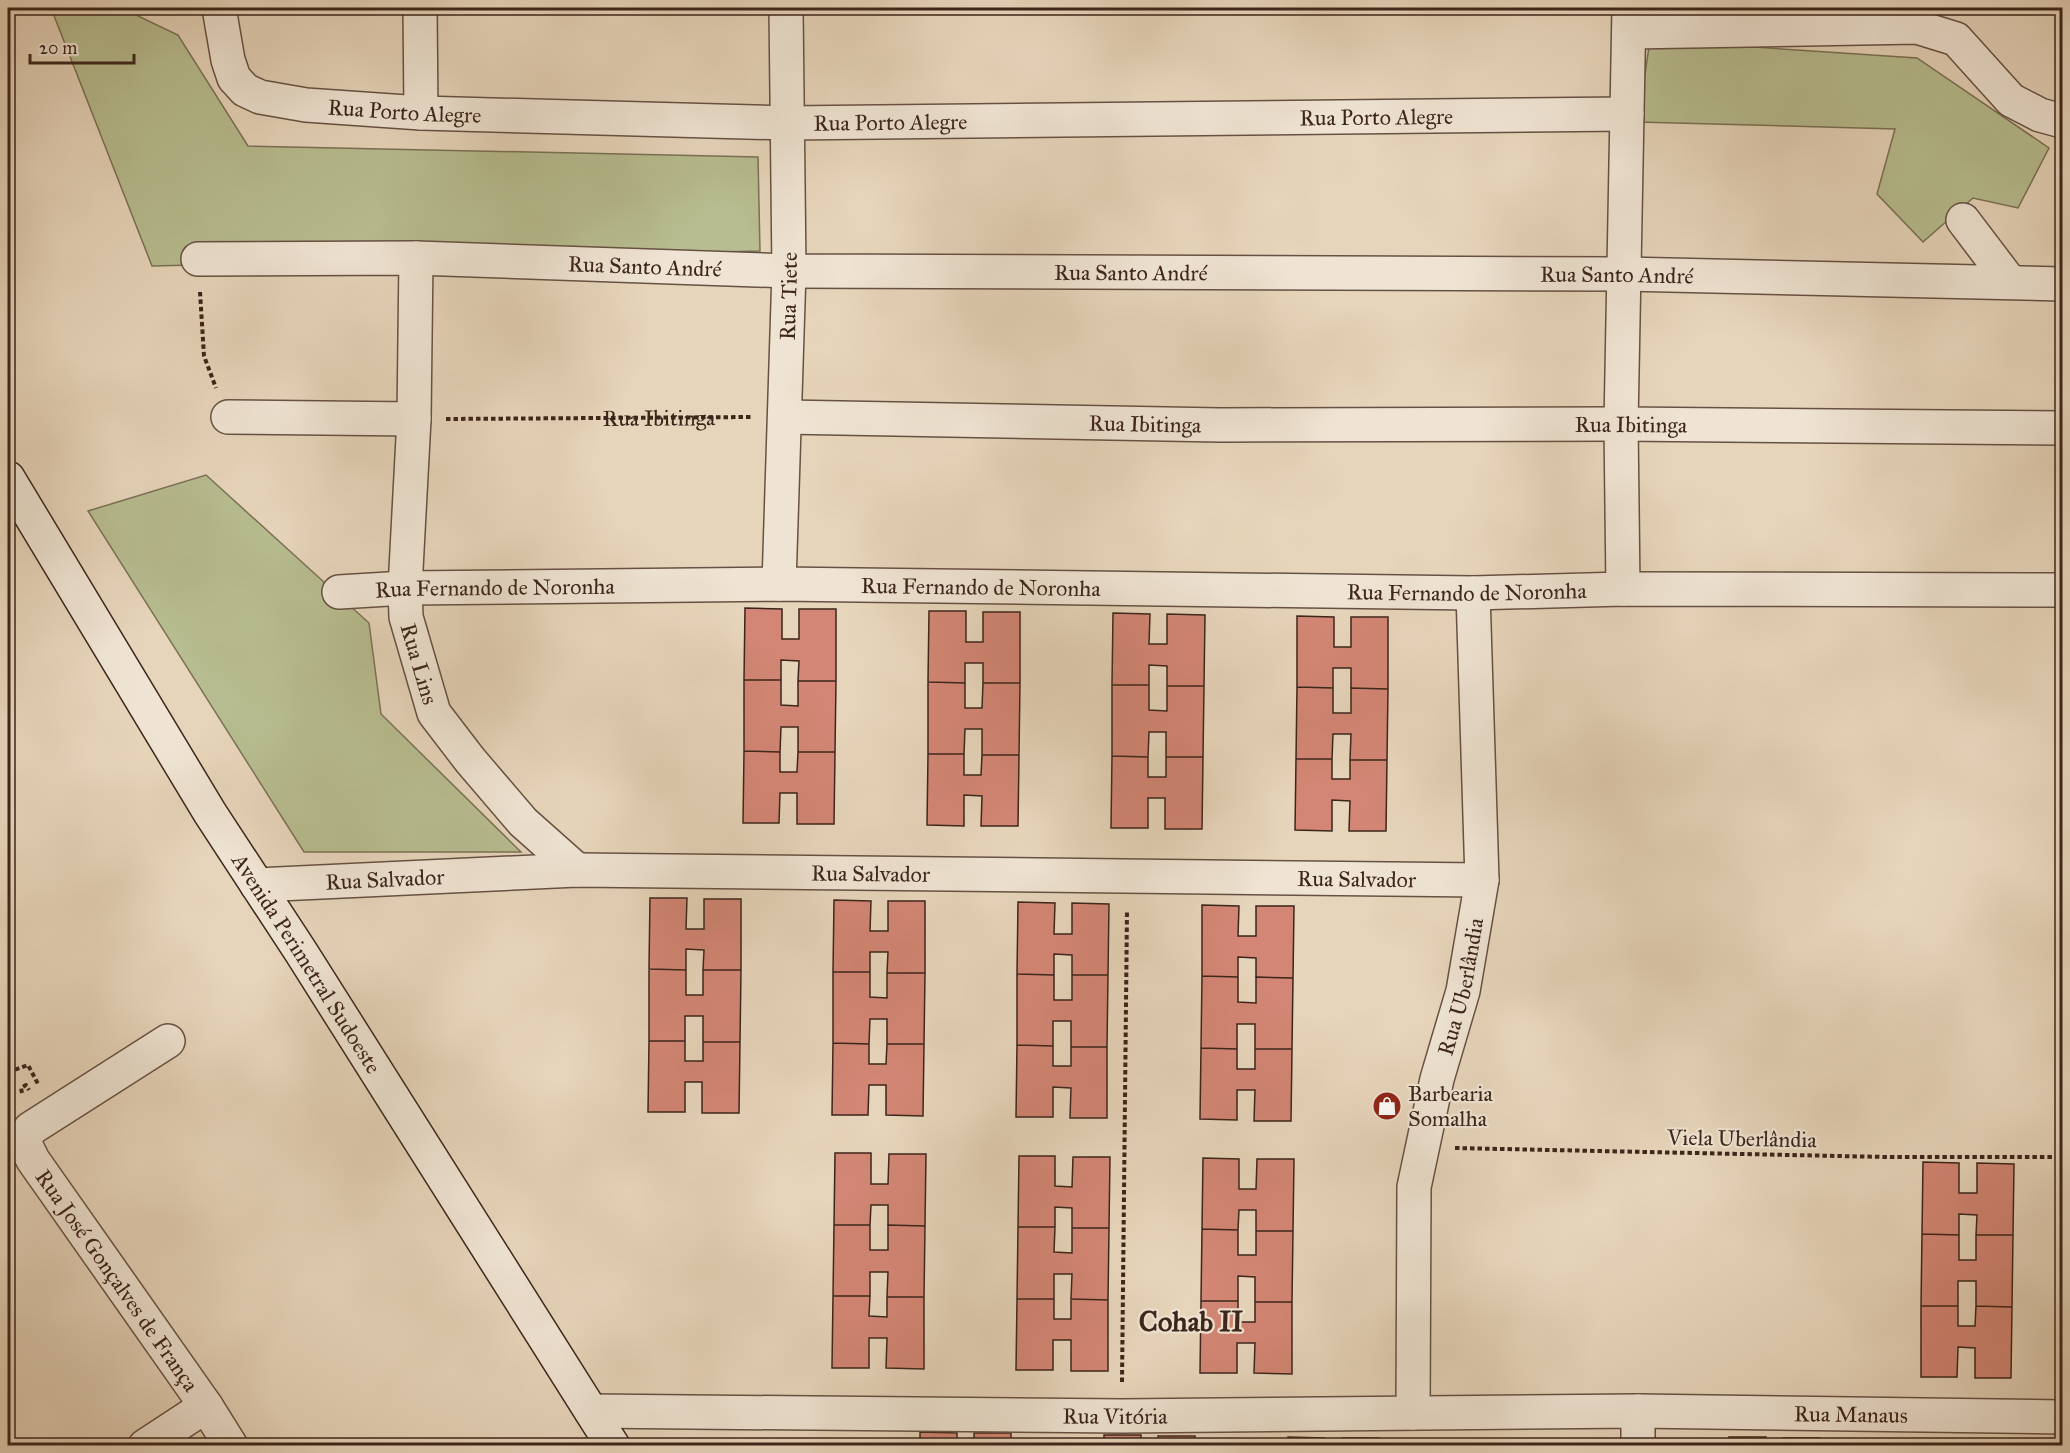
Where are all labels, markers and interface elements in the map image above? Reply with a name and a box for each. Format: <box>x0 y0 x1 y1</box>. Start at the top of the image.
scale bar <box>30 27 134 65</box>
text: 20 m <box>39 37 77 59</box>
street label: Rua Porto Alegre <box>327 94 482 129</box>
street label: Rua Porto Alegre <box>1299 103 1453 132</box>
street label: Rua Porto Alegre <box>813 108 967 137</box>
street label: Rua Santo André <box>568 250 723 283</box>
street label: Rua Tiete <box>774 252 803 341</box>
street label: Rua Santo André <box>1054 259 1208 287</box>
street label: Rua Santo André <box>1540 261 1695 290</box>
street label: Rua Ibitinga <box>603 404 716 432</box>
street label: Rua Ibitinga <box>1088 410 1202 439</box>
street label: Rua Ibitinga <box>1575 411 1688 439</box>
street label: Rua Fernando de Noronha <box>861 572 1102 602</box>
street label: Rua Fernando de Noronha <box>374 573 616 604</box>
street label: Rua Fernando de Noronha <box>1347 577 1588 607</box>
street label: Rua Lins <box>395 620 444 708</box>
street label: Avenida Perimetral Sudoeste <box>225 847 387 1079</box>
street label: Rua Salvador <box>811 860 931 888</box>
street label: Rua Salvador <box>325 863 446 896</box>
street label: Rua Salvador <box>1297 865 1417 893</box>
street label: Rua Uberlândia <box>1432 915 1489 1059</box>
place label: Barbearia Somalha <box>1408 1080 1494 1132</box>
shop icon: Barbearia Somalha <box>1371 1090 1403 1122</box>
street label: Viela Uberlândia <box>1666 1124 1818 1153</box>
street label: Rua José Gonçalves de França <box>30 1164 205 1397</box>
district label: Cohab II <box>1139 1304 1243 1339</box>
street label: Rua Manaus <box>1794 1400 1908 1429</box>
street label: Rua Vitória <box>1062 1402 1168 1430</box>

